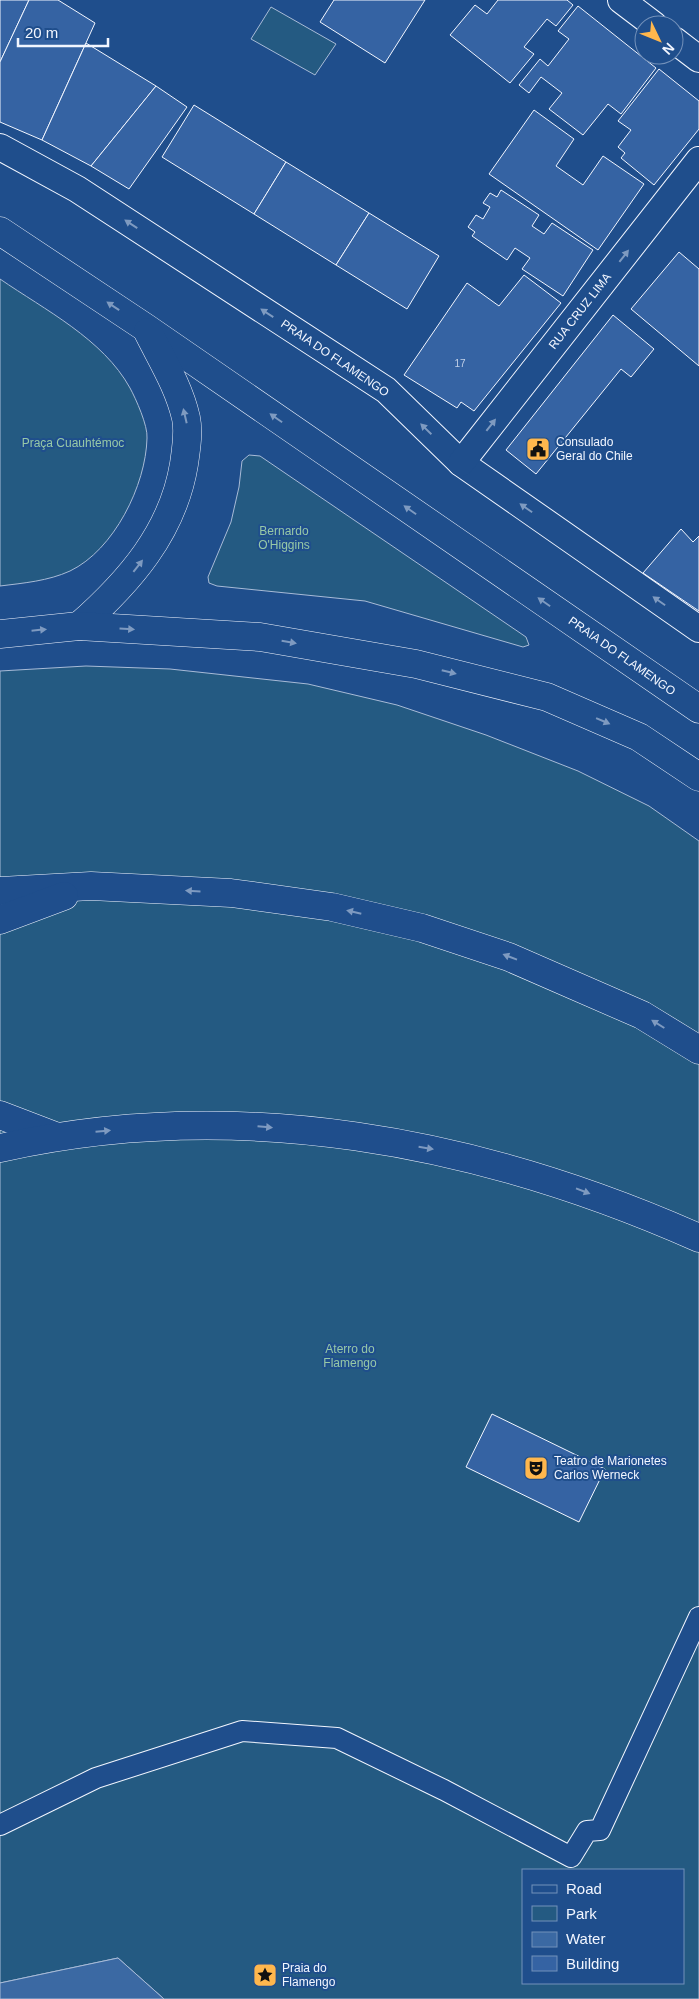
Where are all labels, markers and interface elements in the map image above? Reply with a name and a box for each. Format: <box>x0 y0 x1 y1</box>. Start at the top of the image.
scale bar <box>18 15 108 47</box>
north arrow <box>634 15 684 65</box>
text: 20 m <box>25 24 58 41</box>
text: N <box>659 40 678 58</box>
one-way arrow <box>124 219 137 229</box>
one-way arrow <box>618 250 629 263</box>
street label: RUA CRUZ LIMA <box>546 270 614 352</box>
one-way arrow <box>106 301 119 311</box>
one-way arrow <box>260 308 274 318</box>
street label: PRAIA DO FLAMENGO <box>278 317 392 399</box>
house number: 17 <box>454 358 466 369</box>
one-way arrow <box>181 408 189 423</box>
one-way arrow <box>269 413 283 423</box>
one-way arrow <box>485 419 496 432</box>
one-way arrow <box>420 423 432 435</box>
place label: Consulado Geral do Chile <box>556 435 633 463</box>
park label: Praça Cuauhtémoc <box>22 436 124 450</box>
public building icon: Consulado Geral do Chile <box>525 436 551 462</box>
one-way arrow <box>519 503 533 513</box>
one-way arrow <box>403 505 416 515</box>
park label: Bernardo O'Higgins <box>258 524 310 552</box>
one-way arrow <box>132 560 143 573</box>
one-way arrow <box>652 596 666 606</box>
one-way arrow <box>537 597 550 607</box>
street label: PRAIA DO FLAMENGO <box>566 614 678 698</box>
one-way arrow <box>32 625 48 633</box>
one-way arrow <box>120 625 136 633</box>
one-way arrow <box>282 638 298 646</box>
one-way arrow <box>441 668 456 676</box>
one-way arrow <box>596 718 610 726</box>
one-way arrow <box>185 886 201 894</box>
one-way arrow <box>346 908 361 916</box>
one-way arrow <box>502 953 517 961</box>
one-way arrow <box>651 1020 664 1029</box>
one-way arrow <box>257 1123 273 1131</box>
one-way arrow <box>95 1127 111 1135</box>
one-way arrow <box>419 1144 435 1152</box>
one-way arrow <box>575 1188 590 1195</box>
park label: Aterro do Flamengo <box>323 1342 377 1370</box>
place label: Teatro de Marionetes Carlos Werneck <box>554 1454 667 1482</box>
theatre icon: Teatro de Marionetes Carlos Werneck <box>523 1455 549 1481</box>
legend <box>522 1869 684 1984</box>
text: Road <box>566 1880 602 1897</box>
text: Park <box>566 1905 597 1922</box>
text: Water <box>566 1930 605 1947</box>
text: Building <box>566 1955 619 1972</box>
place label: Praia do Flamengo <box>282 1961 336 1989</box>
place icon: Praia do Flamengo <box>252 1962 278 1988</box>

